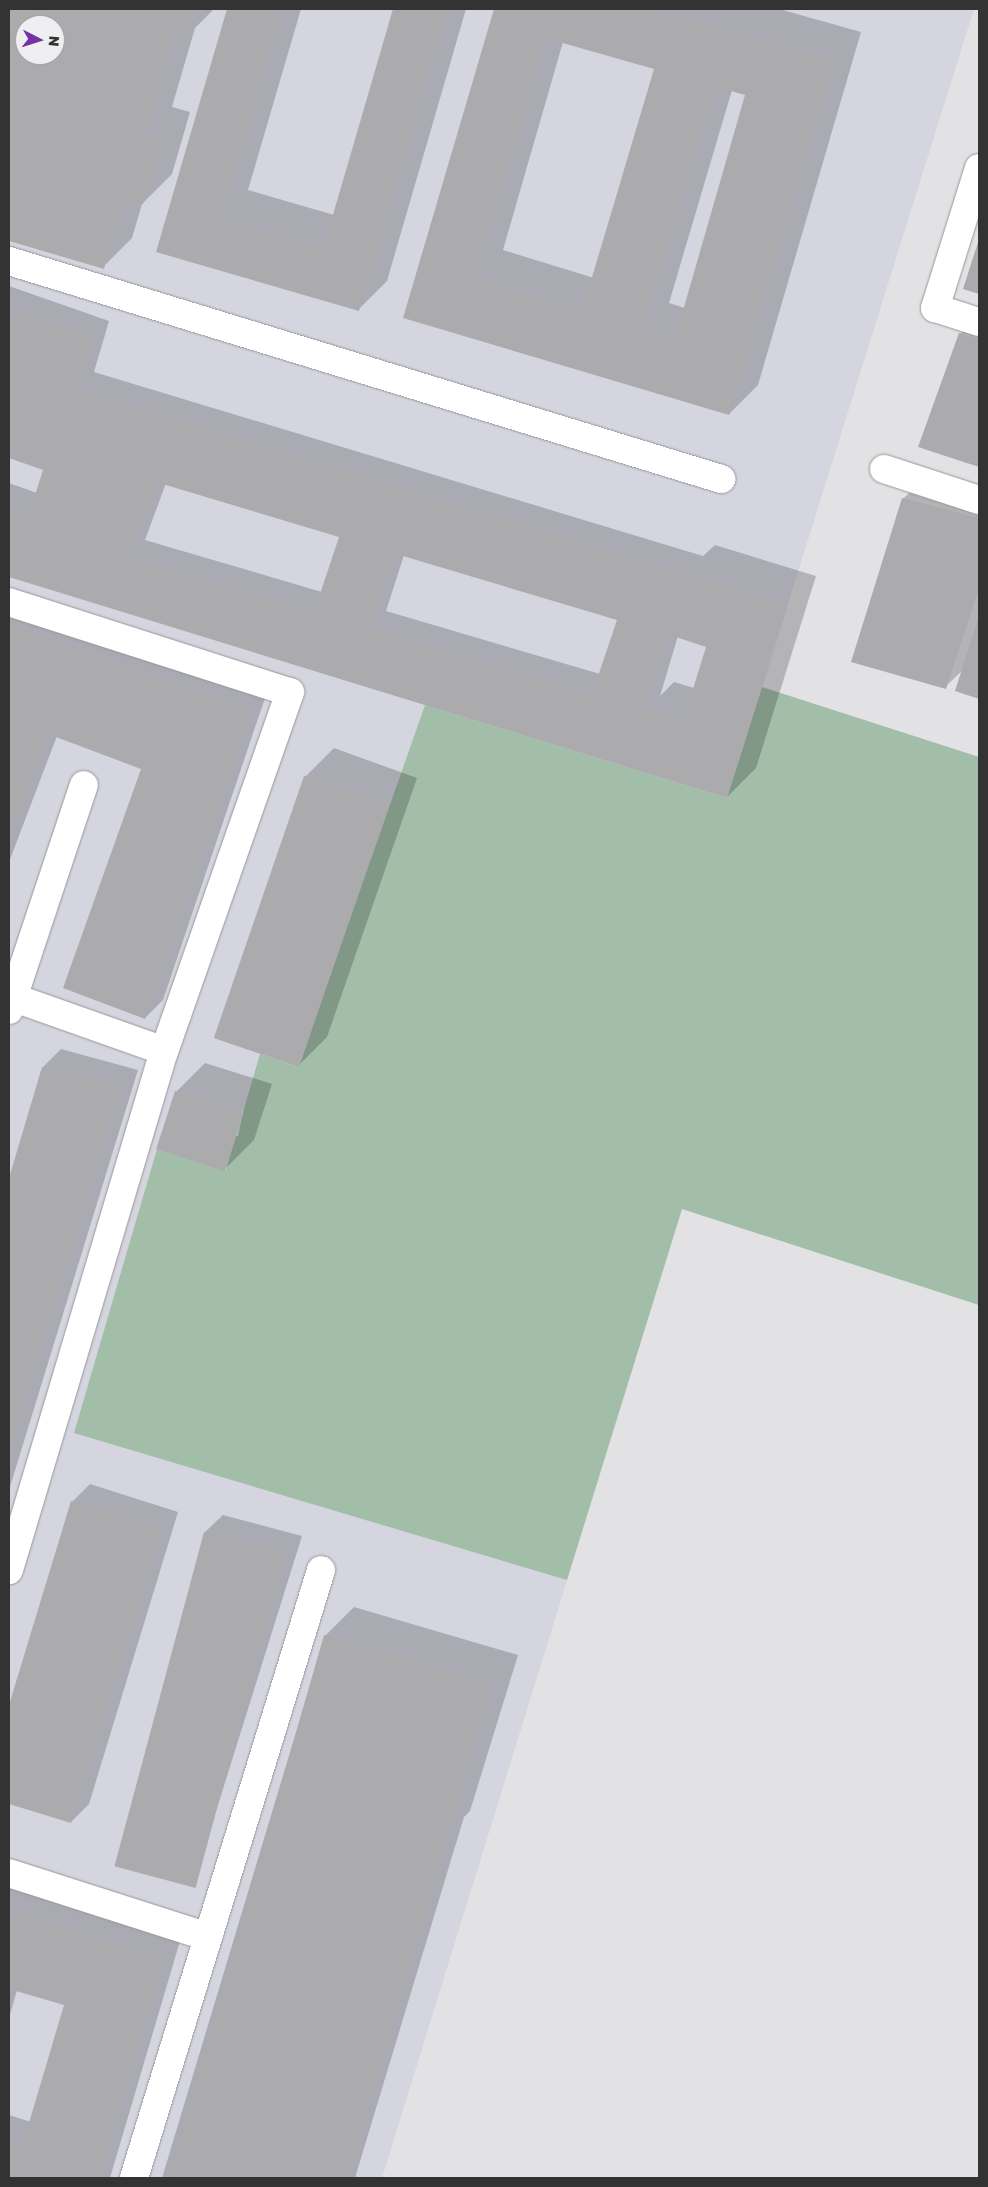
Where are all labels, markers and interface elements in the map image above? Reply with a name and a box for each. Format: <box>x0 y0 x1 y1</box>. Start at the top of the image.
north arrow <box>15 15 65 65</box>
text: N <box>46 35 63 47</box>

